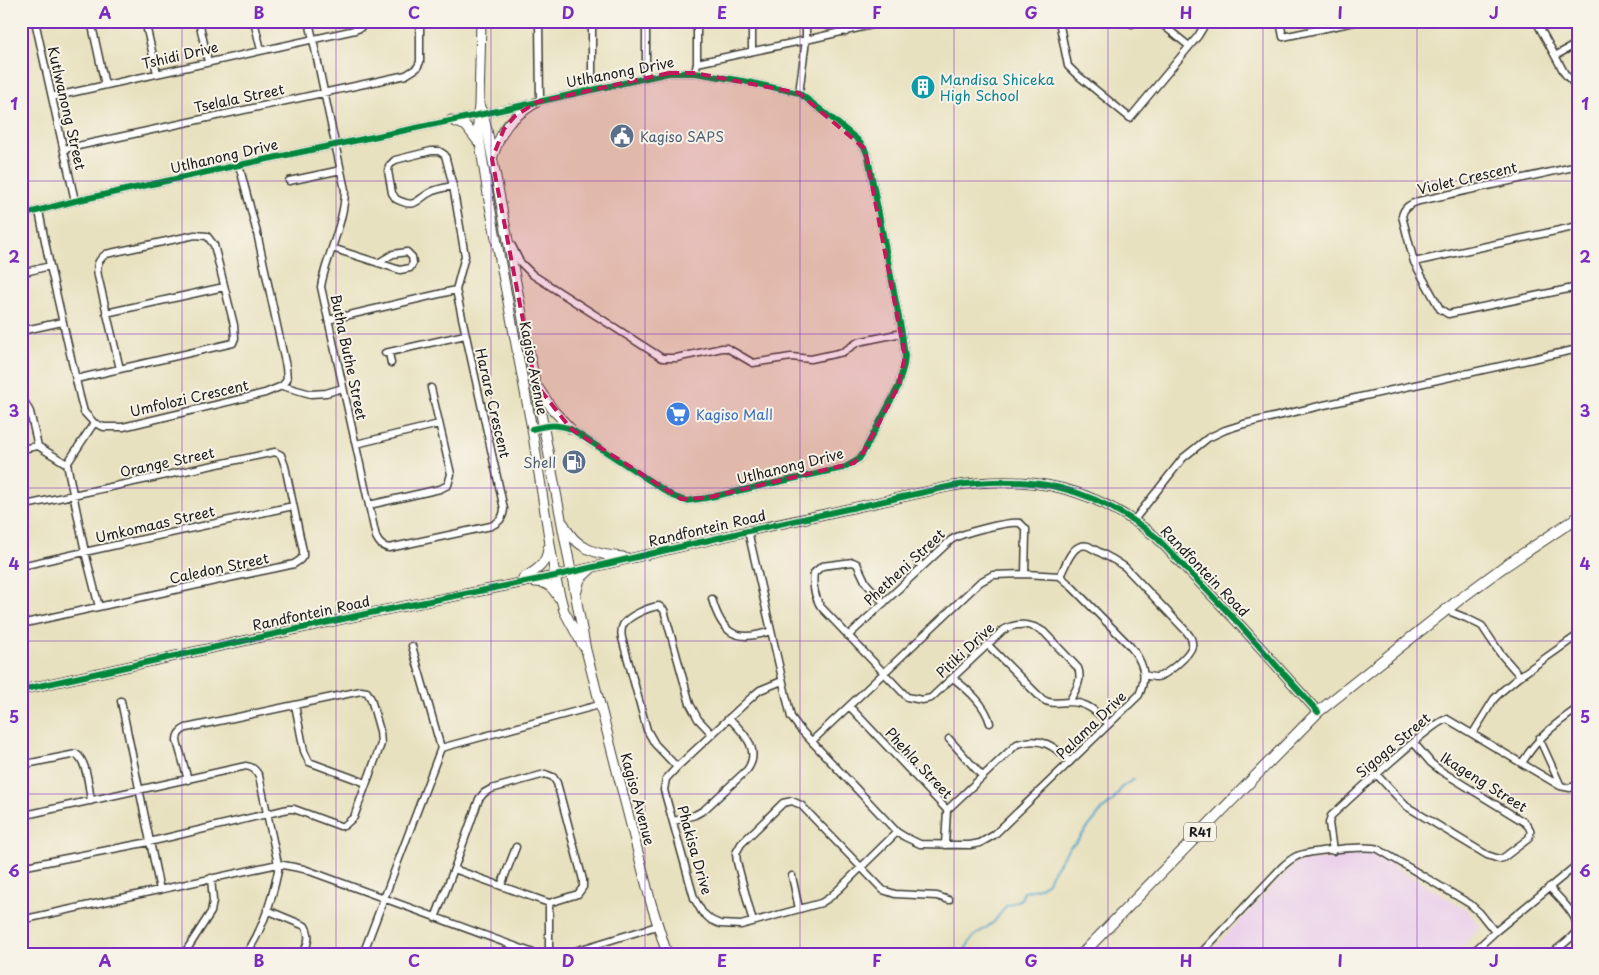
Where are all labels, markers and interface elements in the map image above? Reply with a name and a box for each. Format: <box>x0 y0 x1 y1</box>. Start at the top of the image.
text: A <box>99 0 112 24</box>
text: B <box>254 0 265 24</box>
text: C <box>408 0 420 24</box>
text: D <box>562 0 574 24</box>
text: E <box>717 0 727 24</box>
text: F <box>872 0 882 24</box>
text: G <box>1024 0 1038 24</box>
text: H <box>1180 0 1192 24</box>
text: I <box>1337 0 1343 24</box>
text: J <box>1489 0 1499 24</box>
street label: Tshidi Drive <box>140 36 221 74</box>
street label: Kutlwanong Street <box>43 44 91 172</box>
street label: Utlhanong Drive <box>564 51 676 93</box>
place label: Mandisa Shiceka High School <box>940 69 1055 106</box>
building icon: Mandisa Shiceka High School <box>910 74 936 100</box>
street label: Tselala Street <box>192 78 286 118</box>
text: 1 <box>10 91 18 115</box>
text: 1 <box>1581 91 1589 115</box>
public building icon: Kagiso SAPS <box>609 123 635 149</box>
place label: Kagiso SAPS <box>640 126 724 147</box>
street label: Utlhanong Drive <box>168 133 280 179</box>
street label: Violet Crescent <box>1415 156 1519 200</box>
text: 2 <box>8 244 20 268</box>
text: 2 <box>1579 244 1591 268</box>
street label: Butha Buthe Street <box>325 292 373 422</box>
street label: Kagiso Avenue <box>515 319 553 417</box>
street label: Harare Crescent <box>470 346 516 460</box>
street label: Umfolozi Crescent <box>128 374 251 422</box>
text: 3 <box>9 398 19 422</box>
text: 3 <box>1580 398 1590 422</box>
supermarket icon: Kagiso Mall <box>665 401 691 427</box>
place label: Kagiso Mall <box>696 404 773 425</box>
street label: Orange Street <box>118 442 216 482</box>
street label: Utlhanong Drive <box>734 443 846 489</box>
fuel station icon: Shell <box>561 449 587 475</box>
place label: Shell <box>523 452 556 473</box>
street label: Umkomaas Street <box>93 500 217 548</box>
street label: Randfontein Road <box>646 504 768 552</box>
street label: Randfontein Road <box>1156 521 1254 621</box>
street label: Phetheni Street <box>859 524 949 610</box>
street label: Caledon Street <box>167 547 271 589</box>
text: 4 <box>9 551 20 575</box>
text: 4 <box>1580 551 1591 575</box>
street label: Randfontein Road <box>250 590 372 636</box>
street label: Pitiki Drive <box>931 617 999 683</box>
street label: Palama Drive <box>1051 686 1131 764</box>
text: 5 <box>9 704 19 728</box>
text: 5 <box>1580 704 1590 728</box>
street label: Sigoga Street <box>1351 707 1435 783</box>
street label: Phehla Street <box>880 723 958 804</box>
street label: Ikageng Street <box>1437 747 1532 817</box>
street label: Kagiso Avenue <box>616 750 661 848</box>
street label: Phakisa Drive <box>672 803 718 897</box>
road number: R41 <box>1184 822 1216 842</box>
text: 6 <box>8 858 20 882</box>
text: 6 <box>1579 858 1591 882</box>
text: A <box>99 948 112 972</box>
text: B <box>254 948 265 972</box>
text: C <box>408 948 420 972</box>
text: D <box>562 948 574 972</box>
text: E <box>717 948 727 972</box>
text: F <box>872 948 882 972</box>
text: G <box>1024 948 1038 972</box>
text: H <box>1180 948 1192 972</box>
text: I <box>1337 948 1343 972</box>
text: J <box>1489 948 1499 972</box>

